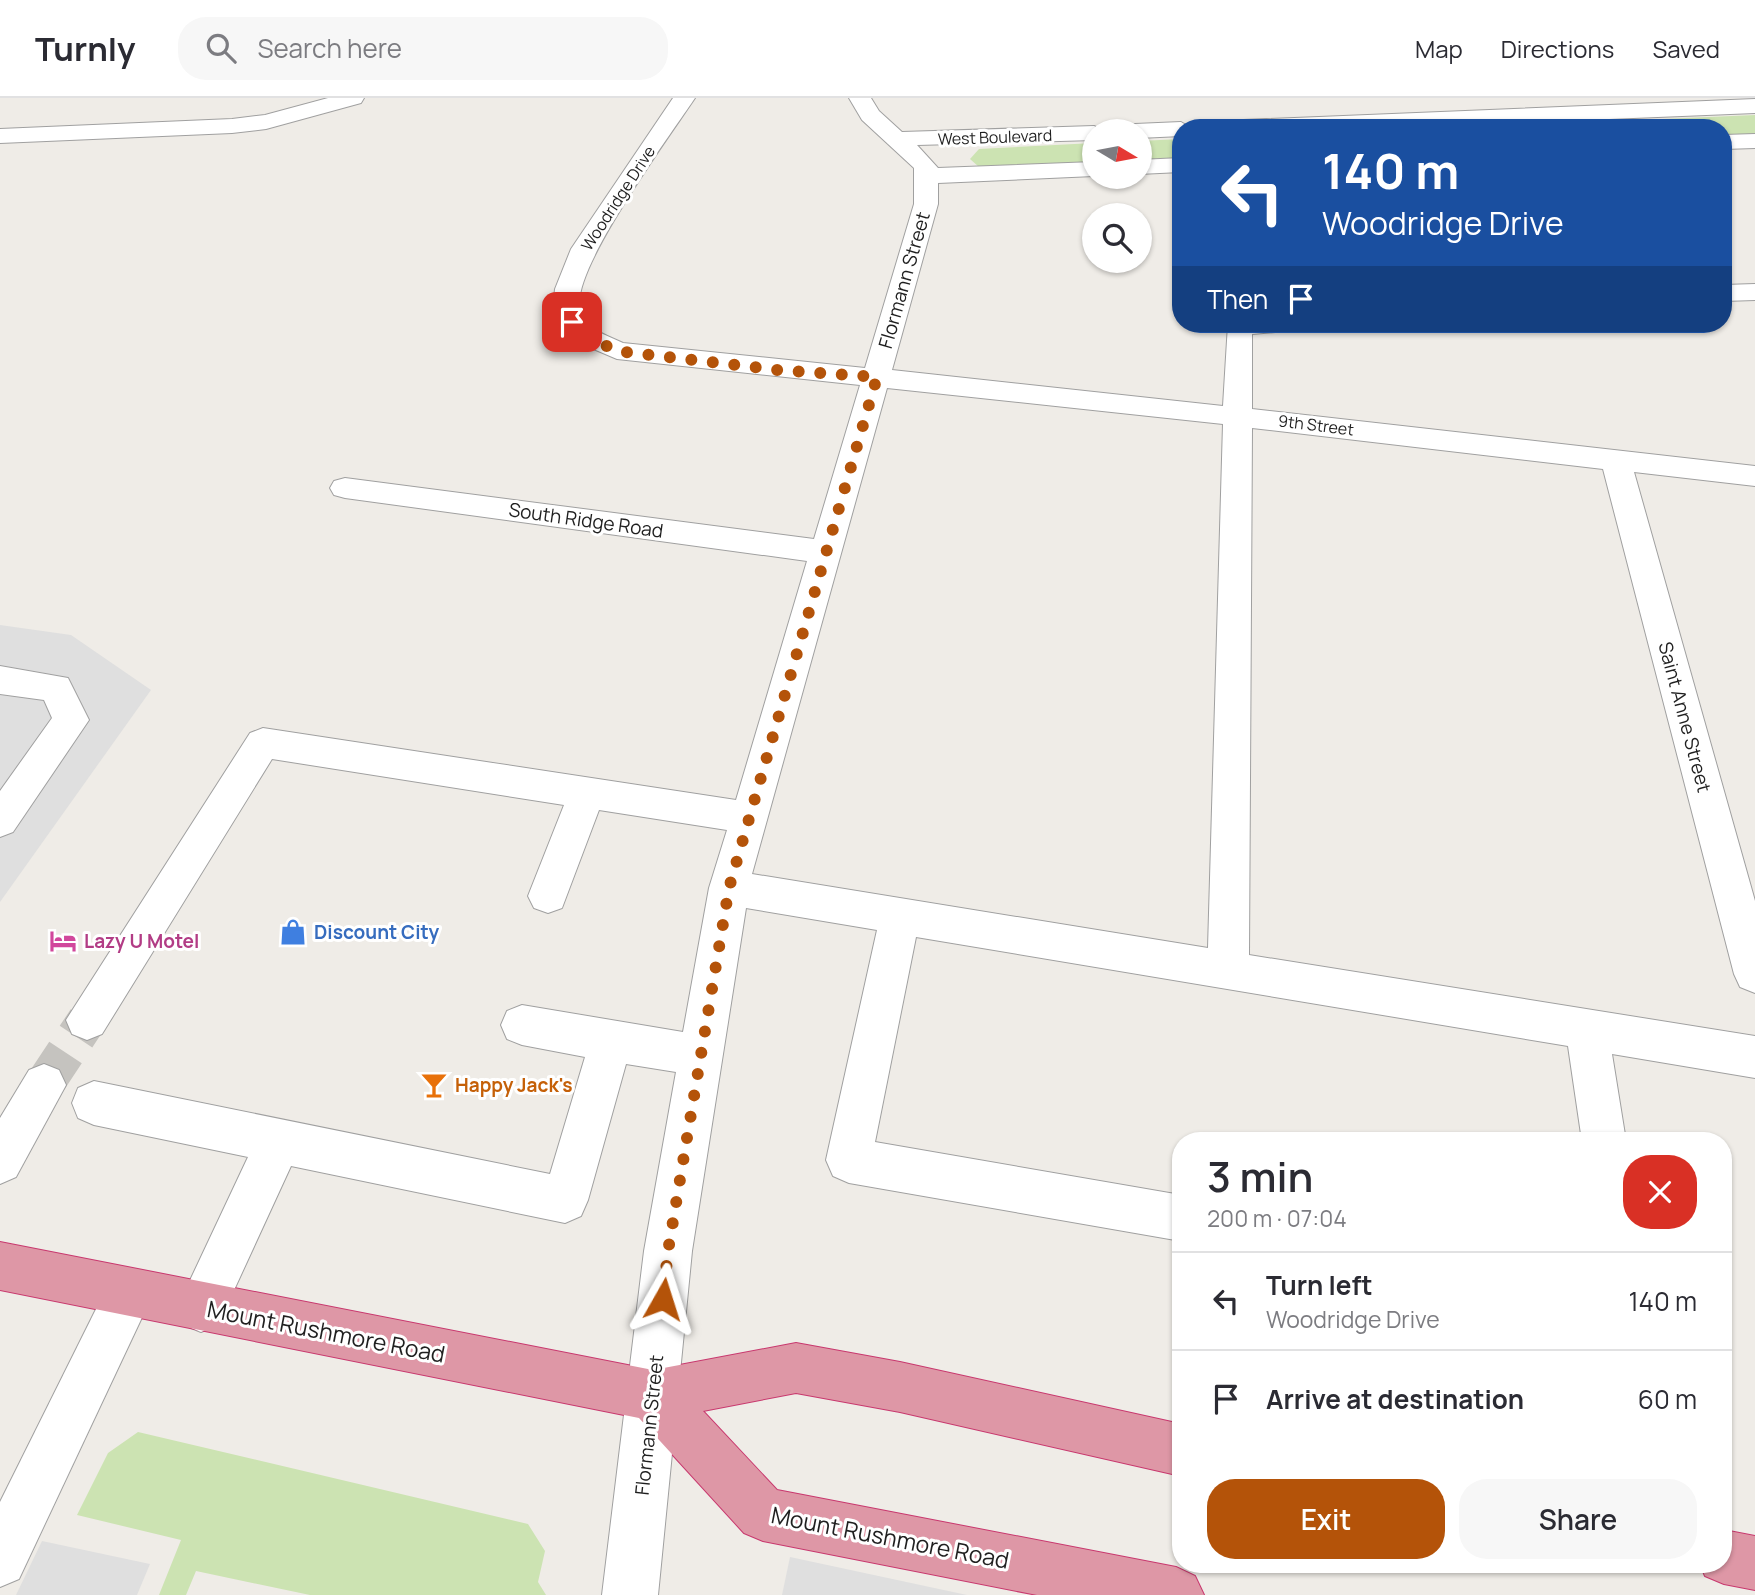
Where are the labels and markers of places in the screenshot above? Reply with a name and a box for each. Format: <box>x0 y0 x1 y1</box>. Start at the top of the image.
pin <box>542 292 602 352</box>
shop icon: Discount City <box>278 917 308 947</box>
place label: Discount City <box>314 919 439 945</box>
hotel icon: Lazy U Motel <box>48 926 78 956</box>
place label: Lazy U Motel <box>84 928 199 954</box>
bar icon: Happy Jack's <box>419 1070 449 1100</box>
place label: Happy Jack's <box>455 1072 572 1098</box>

